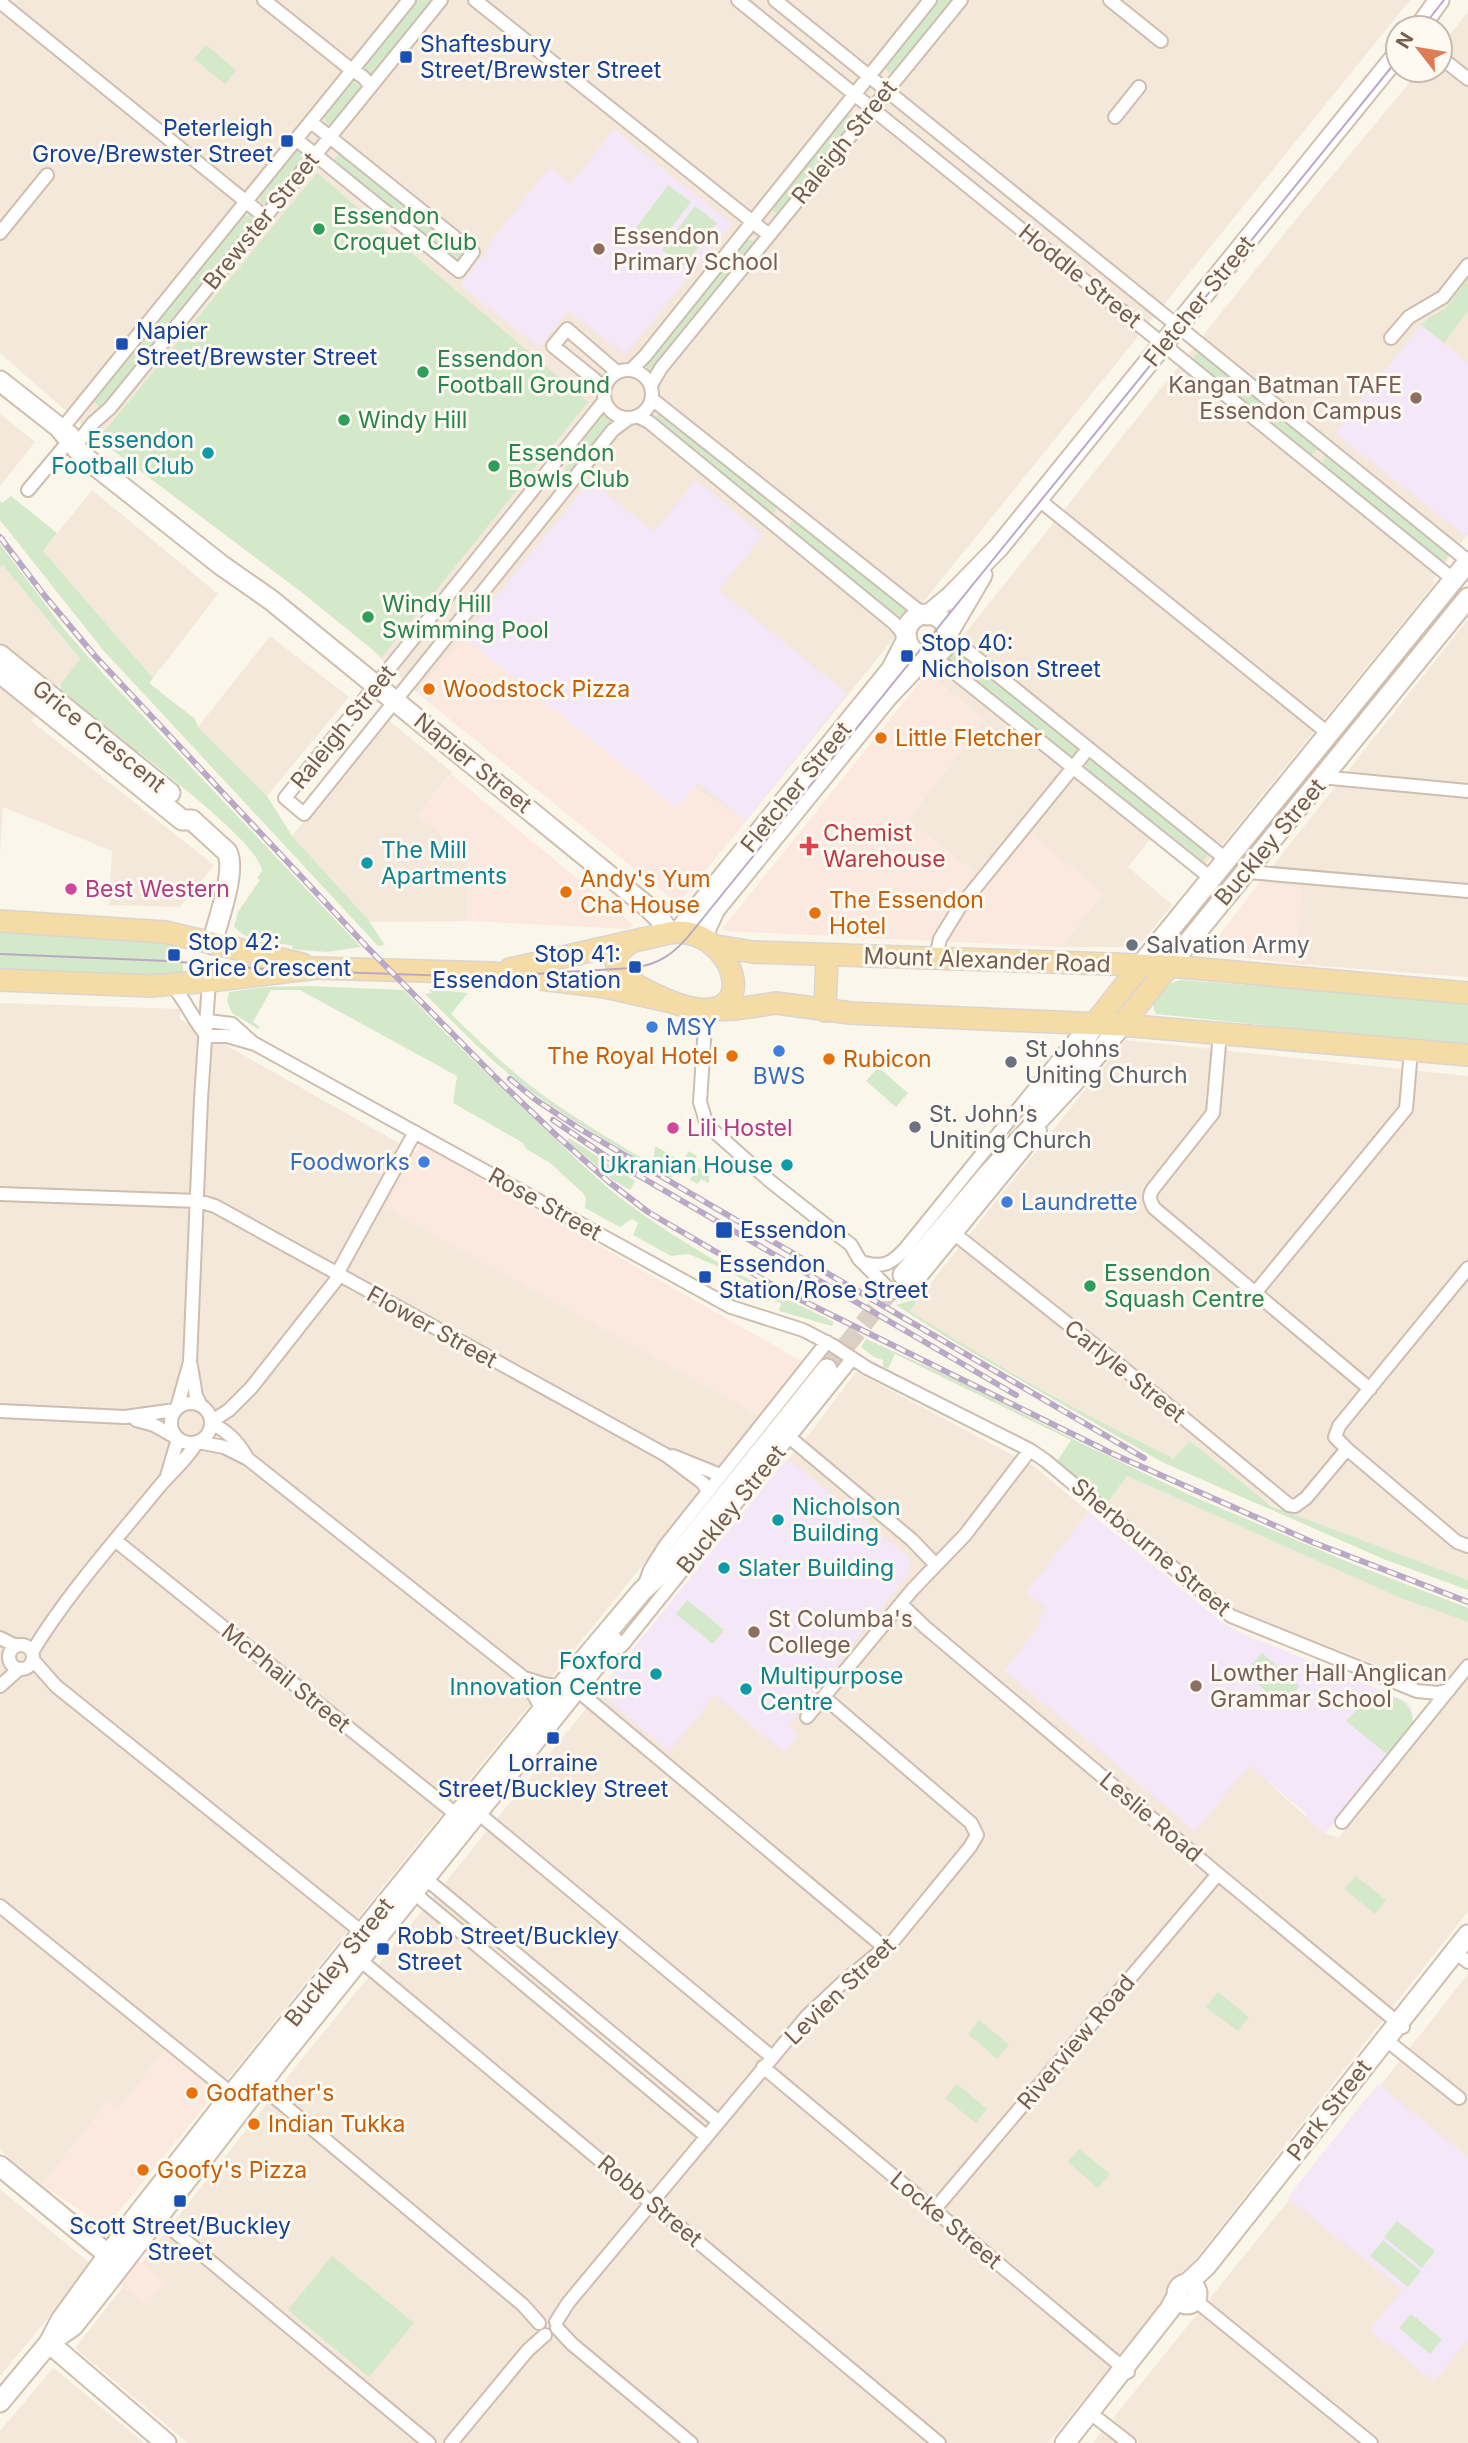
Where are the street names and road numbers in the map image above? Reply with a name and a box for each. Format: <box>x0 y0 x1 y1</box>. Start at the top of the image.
street label: Raleigh Street <box>786 74 903 210</box>
street label: Brewster Street <box>197 147 325 295</box>
street label: Hoddle Street <box>1013 218 1147 334</box>
street label: Fletcher Street <box>1138 230 1261 372</box>
street label: Raleigh Street <box>285 659 402 795</box>
street label: Grice Crescent <box>27 674 172 798</box>
street label: Napier Street <box>408 707 538 819</box>
street label: Fletcher Street <box>735 716 858 858</box>
street label: Buckley Street <box>1209 772 1332 911</box>
street label: Mount Alexander Road <box>863 942 1111 978</box>
street label: Rose Street <box>483 1161 607 1247</box>
street label: Flower Street <box>362 1280 502 1374</box>
street label: Carlyle Street <box>1059 1314 1192 1429</box>
street label: Buckley Street <box>671 1439 792 1579</box>
street label: Sherbourne Street <box>1066 1472 1237 1622</box>
street label: McPhail Street <box>216 1618 356 1739</box>
street label: Leslie Road <box>1094 1766 1208 1868</box>
street label: Buckley Street <box>279 1892 400 2032</box>
street label: Levien Street <box>779 1931 901 2051</box>
street label: Riverview Road <box>1011 1969 1141 2115</box>
street label: Park Street <box>1281 2053 1377 2166</box>
street label: Robb Street <box>592 2149 708 2253</box>
street label: Locke Street <box>885 2165 1008 2275</box>

